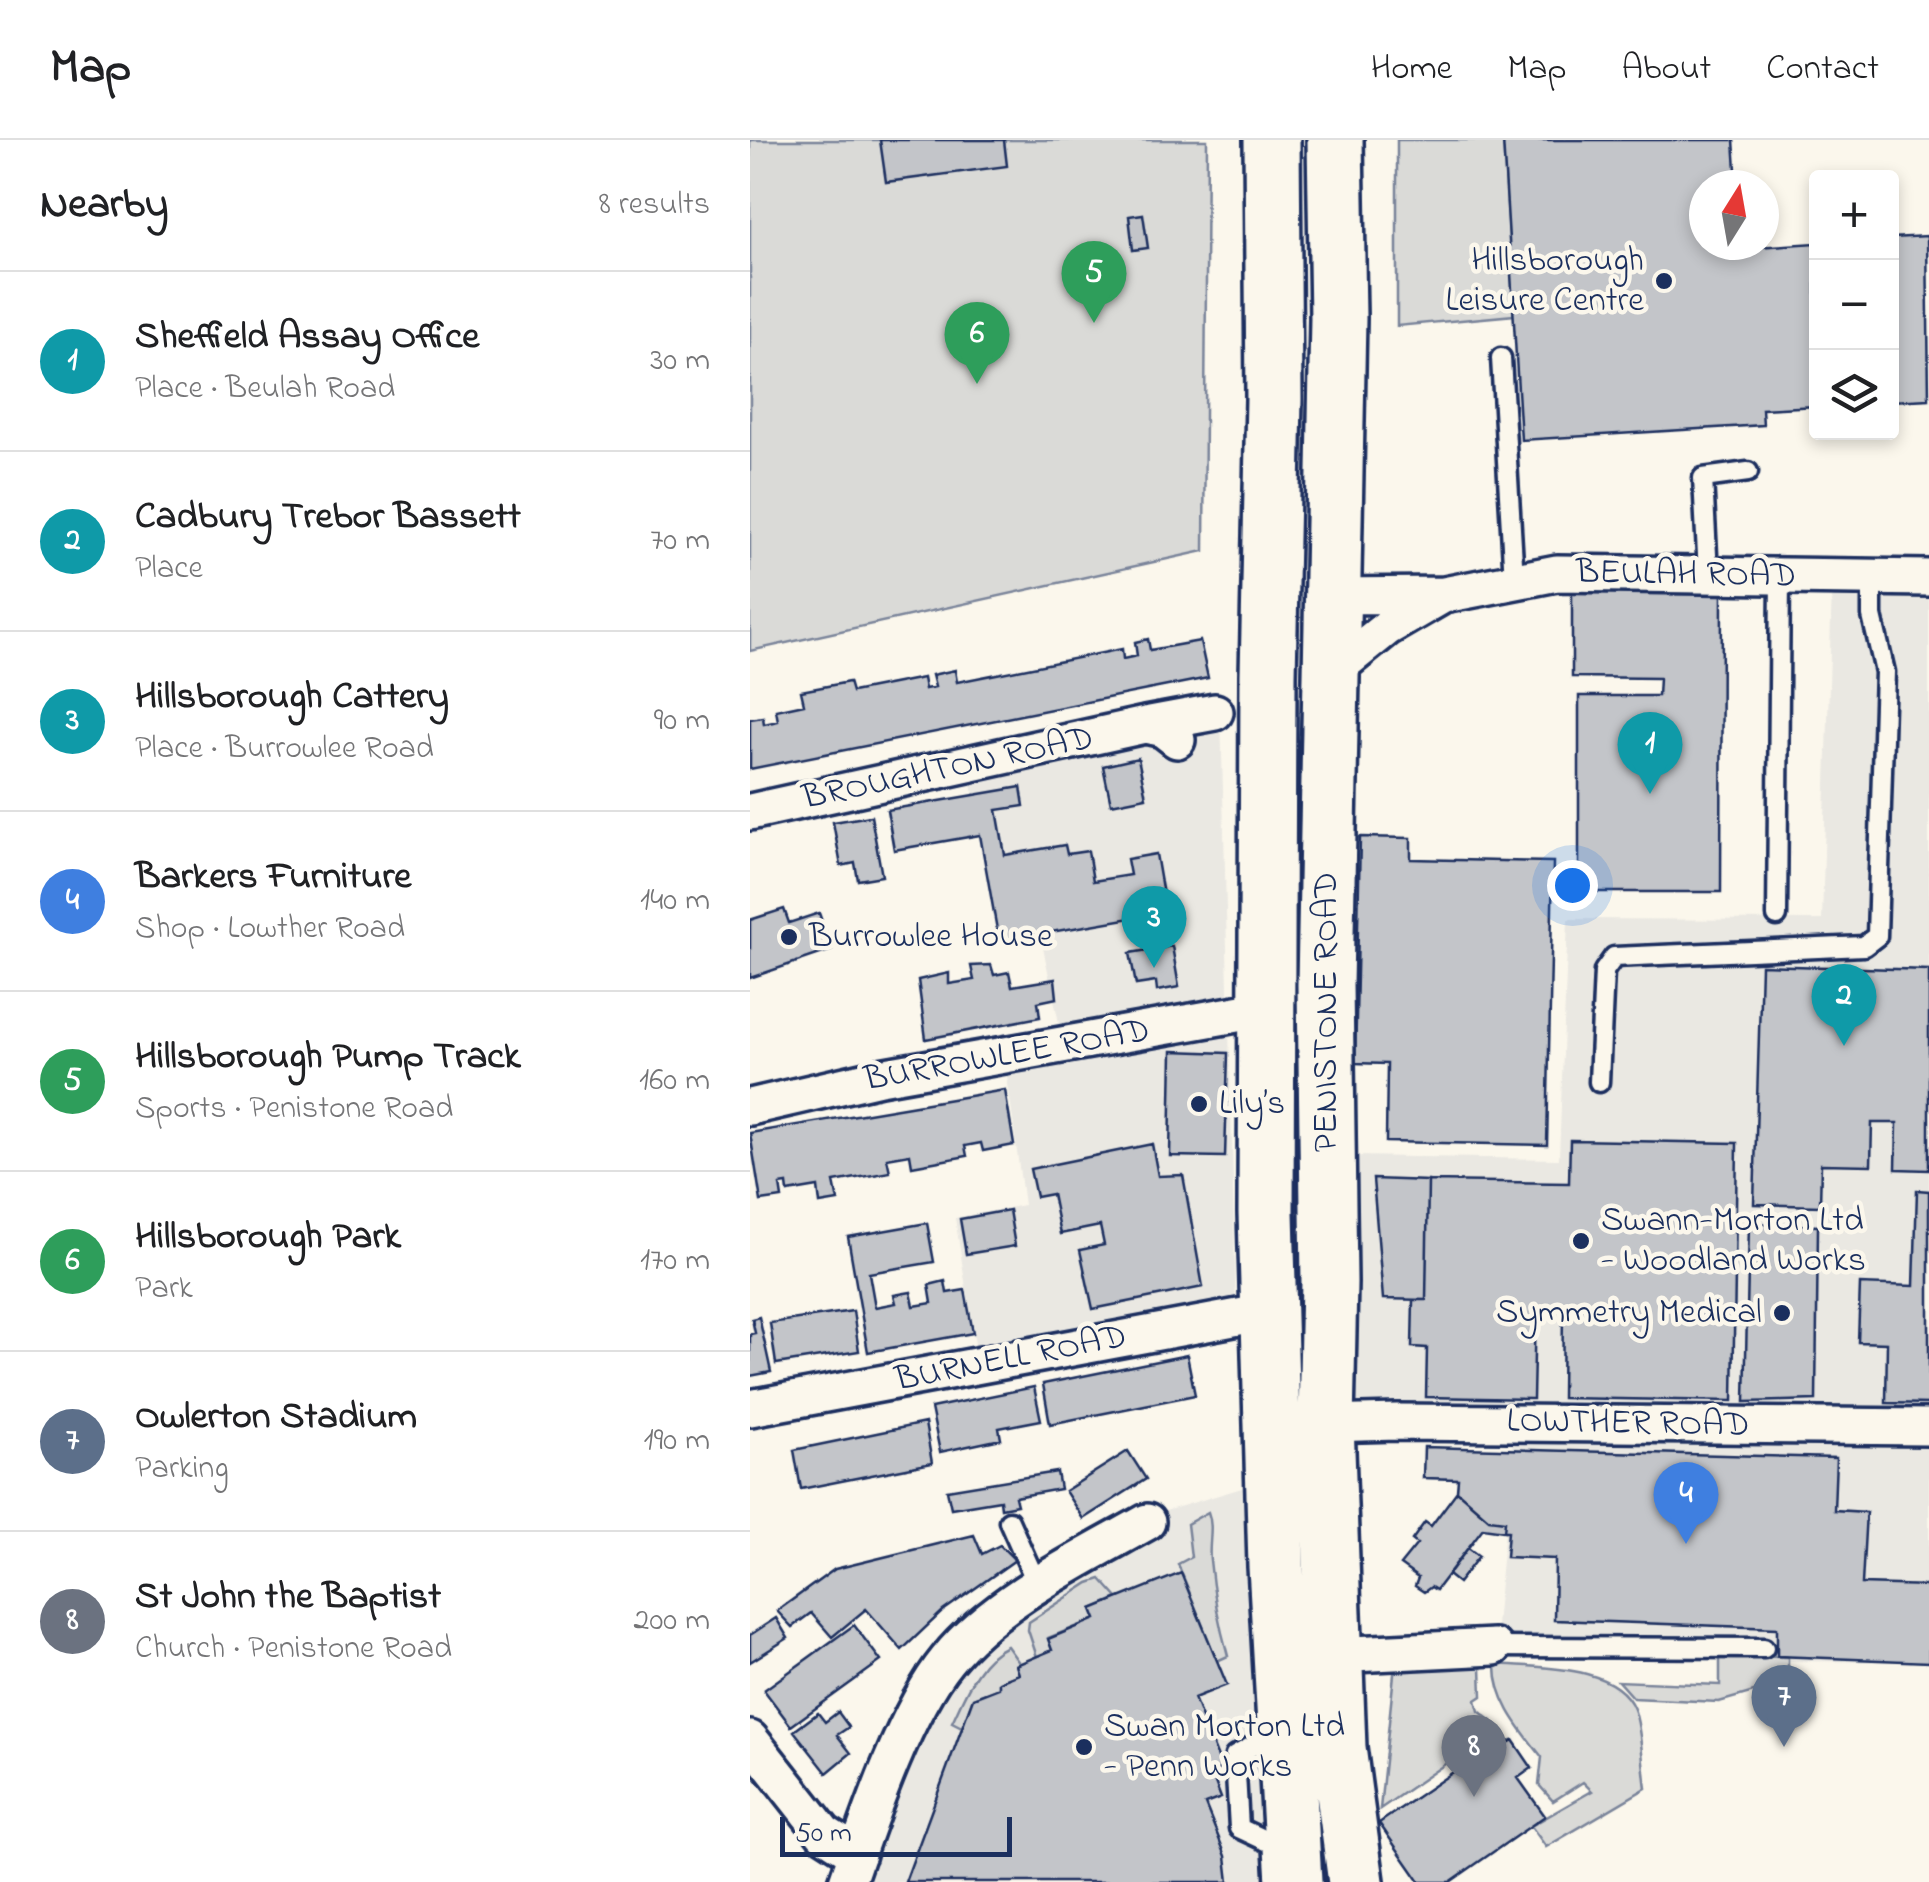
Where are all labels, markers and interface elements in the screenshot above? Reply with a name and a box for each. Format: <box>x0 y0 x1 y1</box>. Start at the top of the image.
text: Map <box>50 34 131 104</box>
text: Home <box>1371 44 1452 95</box>
text: Map <box>1507 44 1566 95</box>
text: About <box>1621 44 1711 95</box>
text: Contact <box>1766 44 1879 95</box>
north arrow <box>1689 170 1779 260</box>
map controls <box>1809 170 1899 440</box>
button: + <box>1809 170 1899 260</box>
text: Nearby <box>40 175 168 236</box>
text: 8 results <box>599 182 710 229</box>
place label: Hillsborough Leisure Centre <box>1446 236 1644 327</box>
pin: 5 <box>1062 240 1126 323</box>
button: − <box>1809 260 1899 350</box>
marker: Hillsborough Leisure Centre <box>1653 270 1675 292</box>
pin: 6 <box>944 302 1010 384</box>
text: Sheffield Assay Office <box>135 310 479 366</box>
text: 1 <box>67 338 78 385</box>
text: 30 m <box>650 338 710 385</box>
button: layers <box>1809 350 1899 440</box>
text: Place · Beulah Road <box>135 366 395 413</box>
text: Cadbury Trebor Bassett <box>135 490 521 546</box>
text: 2 <box>65 518 80 565</box>
text: 70 m <box>650 518 710 565</box>
text: Place <box>135 546 203 593</box>
street label: BEULAH ROAD <box>1574 548 1797 602</box>
text: Hillsborough Cattery <box>135 670 449 726</box>
text: 3 <box>66 698 79 745</box>
text: 90 m <box>654 698 710 745</box>
pin: 1 <box>1618 712 1682 794</box>
street label: BROUGHTON ROAD <box>797 713 1098 825</box>
text: Place · Burrowlee Road <box>135 726 434 773</box>
text: Barkers Furniture <box>135 850 411 906</box>
your location <box>1547 860 1598 911</box>
street label: PENISTONE ROAD <box>1302 872 1353 1152</box>
text: 4 <box>66 878 79 925</box>
text: 140 m <box>640 878 710 925</box>
pin: 3 <box>1122 886 1186 968</box>
text: Shop · Lowther Road <box>135 906 405 953</box>
place label: Burrowlee House <box>808 912 1053 963</box>
marker: Burrowlee House <box>778 926 800 948</box>
pin: 2 <box>1812 964 1876 1046</box>
street label: BURROWLEE ROAD <box>859 1006 1154 1106</box>
text: Hillsborough Pump Track <box>135 1030 521 1086</box>
text: 5 <box>63 1058 82 1105</box>
text: 160 m <box>639 1058 710 1105</box>
place label: Lily’s <box>1219 1079 1285 1130</box>
text: Sports · Penistone Road <box>135 1086 453 1133</box>
marker: Lily’s <box>1188 1093 1210 1115</box>
place label: Swann-Morton Ltd - Woodland Works <box>1601 1196 1866 1287</box>
text: Hillsborough Park <box>135 1210 401 1266</box>
marker: Swann-Morton Ltd - Woodland Works <box>1570 1230 1592 1252</box>
text: 6 <box>65 1238 80 1285</box>
text: 170 m <box>640 1238 710 1285</box>
text: Park <box>135 1266 193 1313</box>
place label: Symmetry Medical <box>1496 1288 1762 1339</box>
marker: Symmetry Medical <box>1771 1302 1793 1324</box>
street label: BURNELL ROAD <box>890 1312 1131 1407</box>
text: Owlerton Stadium <box>135 1390 417 1446</box>
street label: LOWTHER ROAD <box>1506 1396 1750 1452</box>
text: 7 <box>66 1418 79 1465</box>
text: 190 m <box>644 1418 710 1465</box>
text: Parking <box>135 1446 229 1493</box>
pin: 4 <box>1654 1462 1718 1544</box>
text: St John the Baptist <box>135 1570 441 1626</box>
text: 8 <box>66 1598 79 1645</box>
text: 200 m <box>634 1598 710 1645</box>
text: Church · Penistone Road <box>135 1626 452 1673</box>
pin: 7 <box>1752 1664 1816 1747</box>
place label: Swan Morton Ltd - Penn Works <box>1104 1702 1345 1793</box>
pin: 8 <box>1442 1714 1506 1797</box>
marker: Swan Morton Ltd - Penn Works <box>1073 1736 1095 1758</box>
scale bar <box>780 1812 1012 1856</box>
text: 50 m <box>795 1814 852 1855</box>

